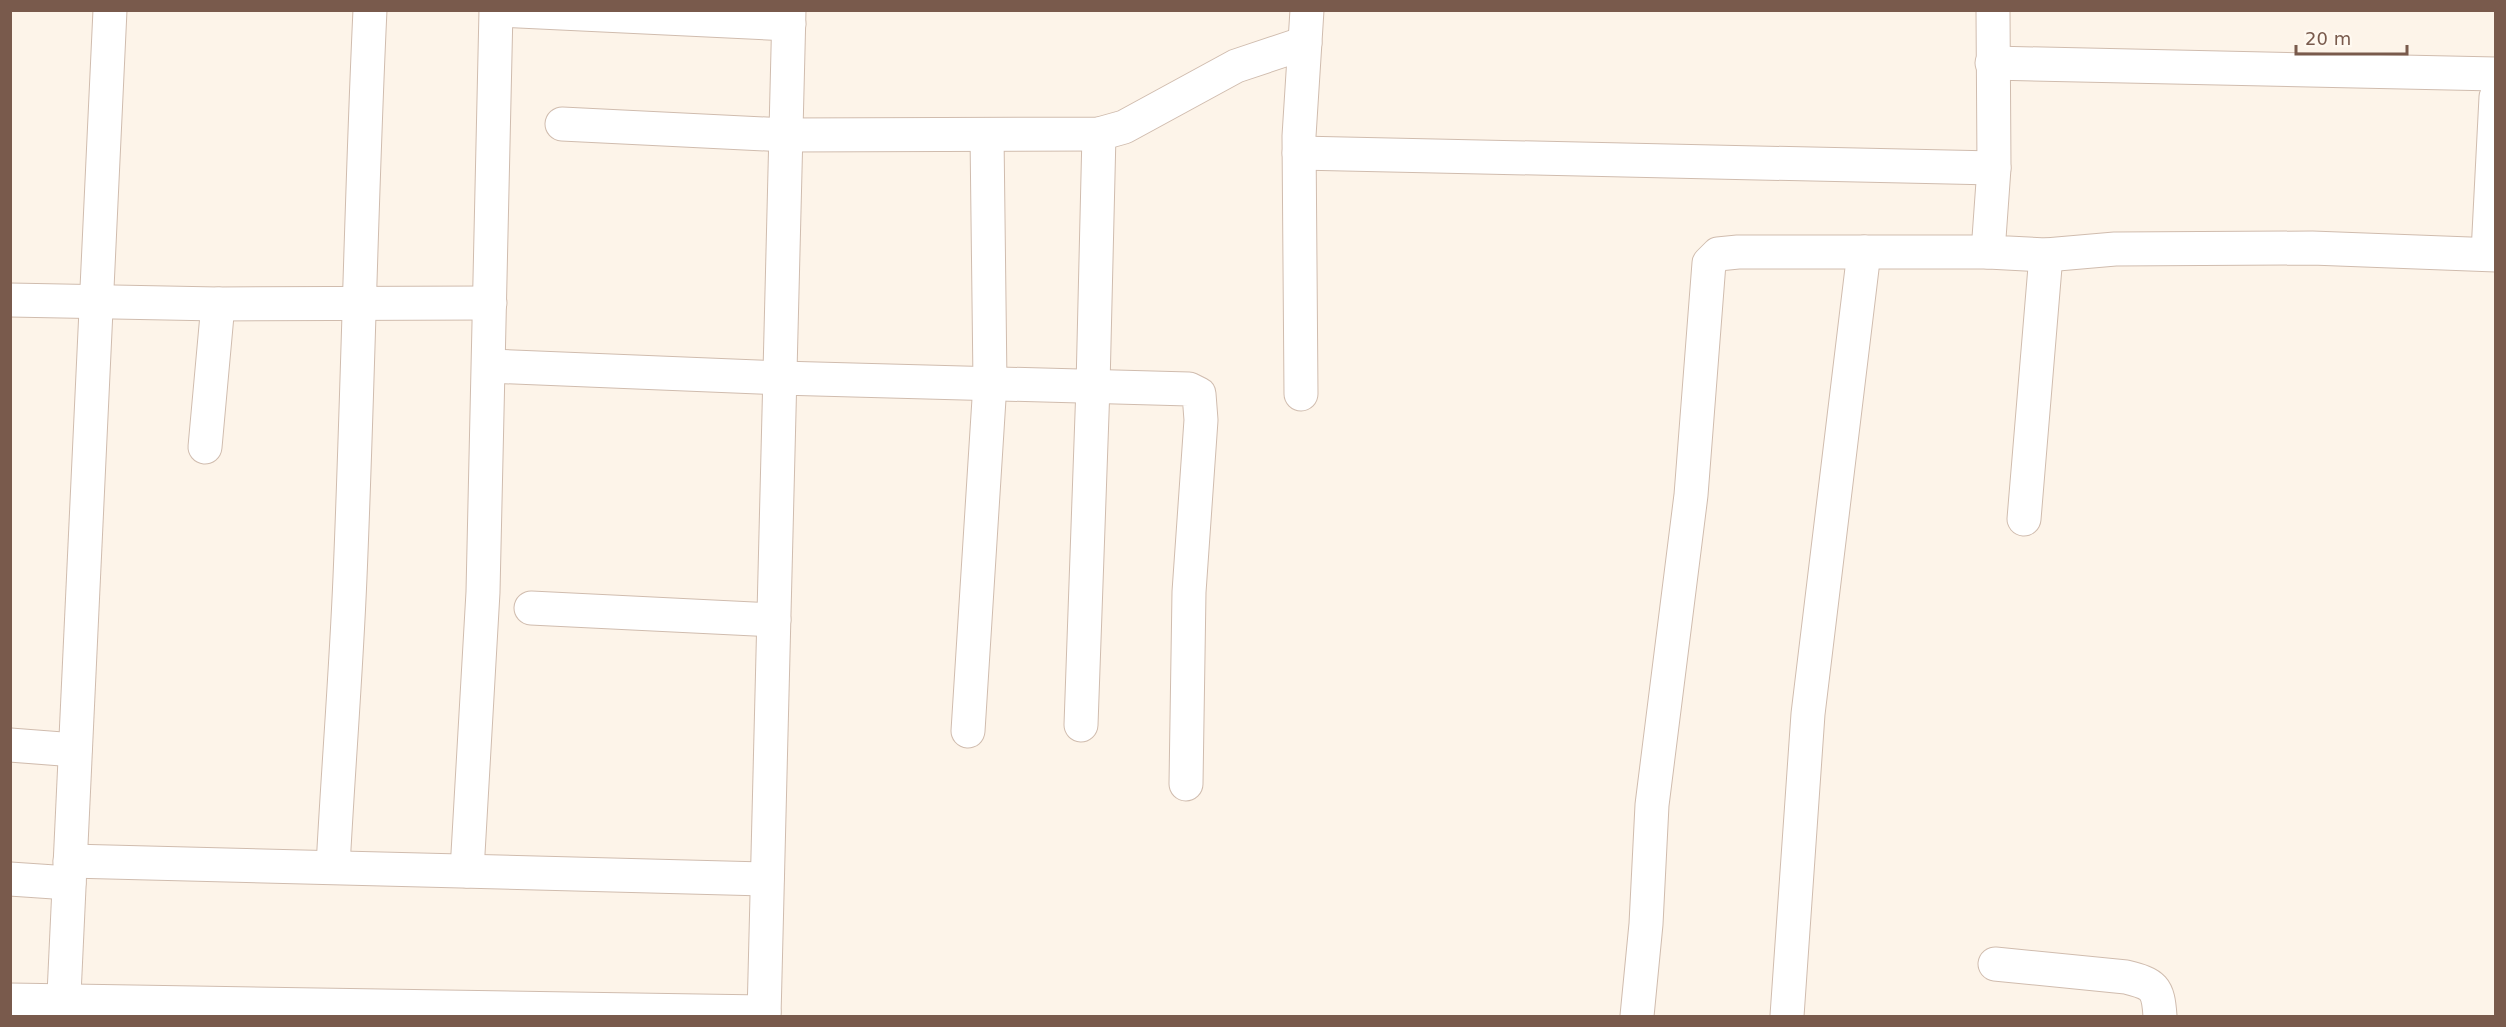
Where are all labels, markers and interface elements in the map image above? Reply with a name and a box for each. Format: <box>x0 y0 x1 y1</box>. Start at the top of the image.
scale bar <box>2296 18 2407 56</box>
text: 20 m <box>2305 28 2351 49</box>

